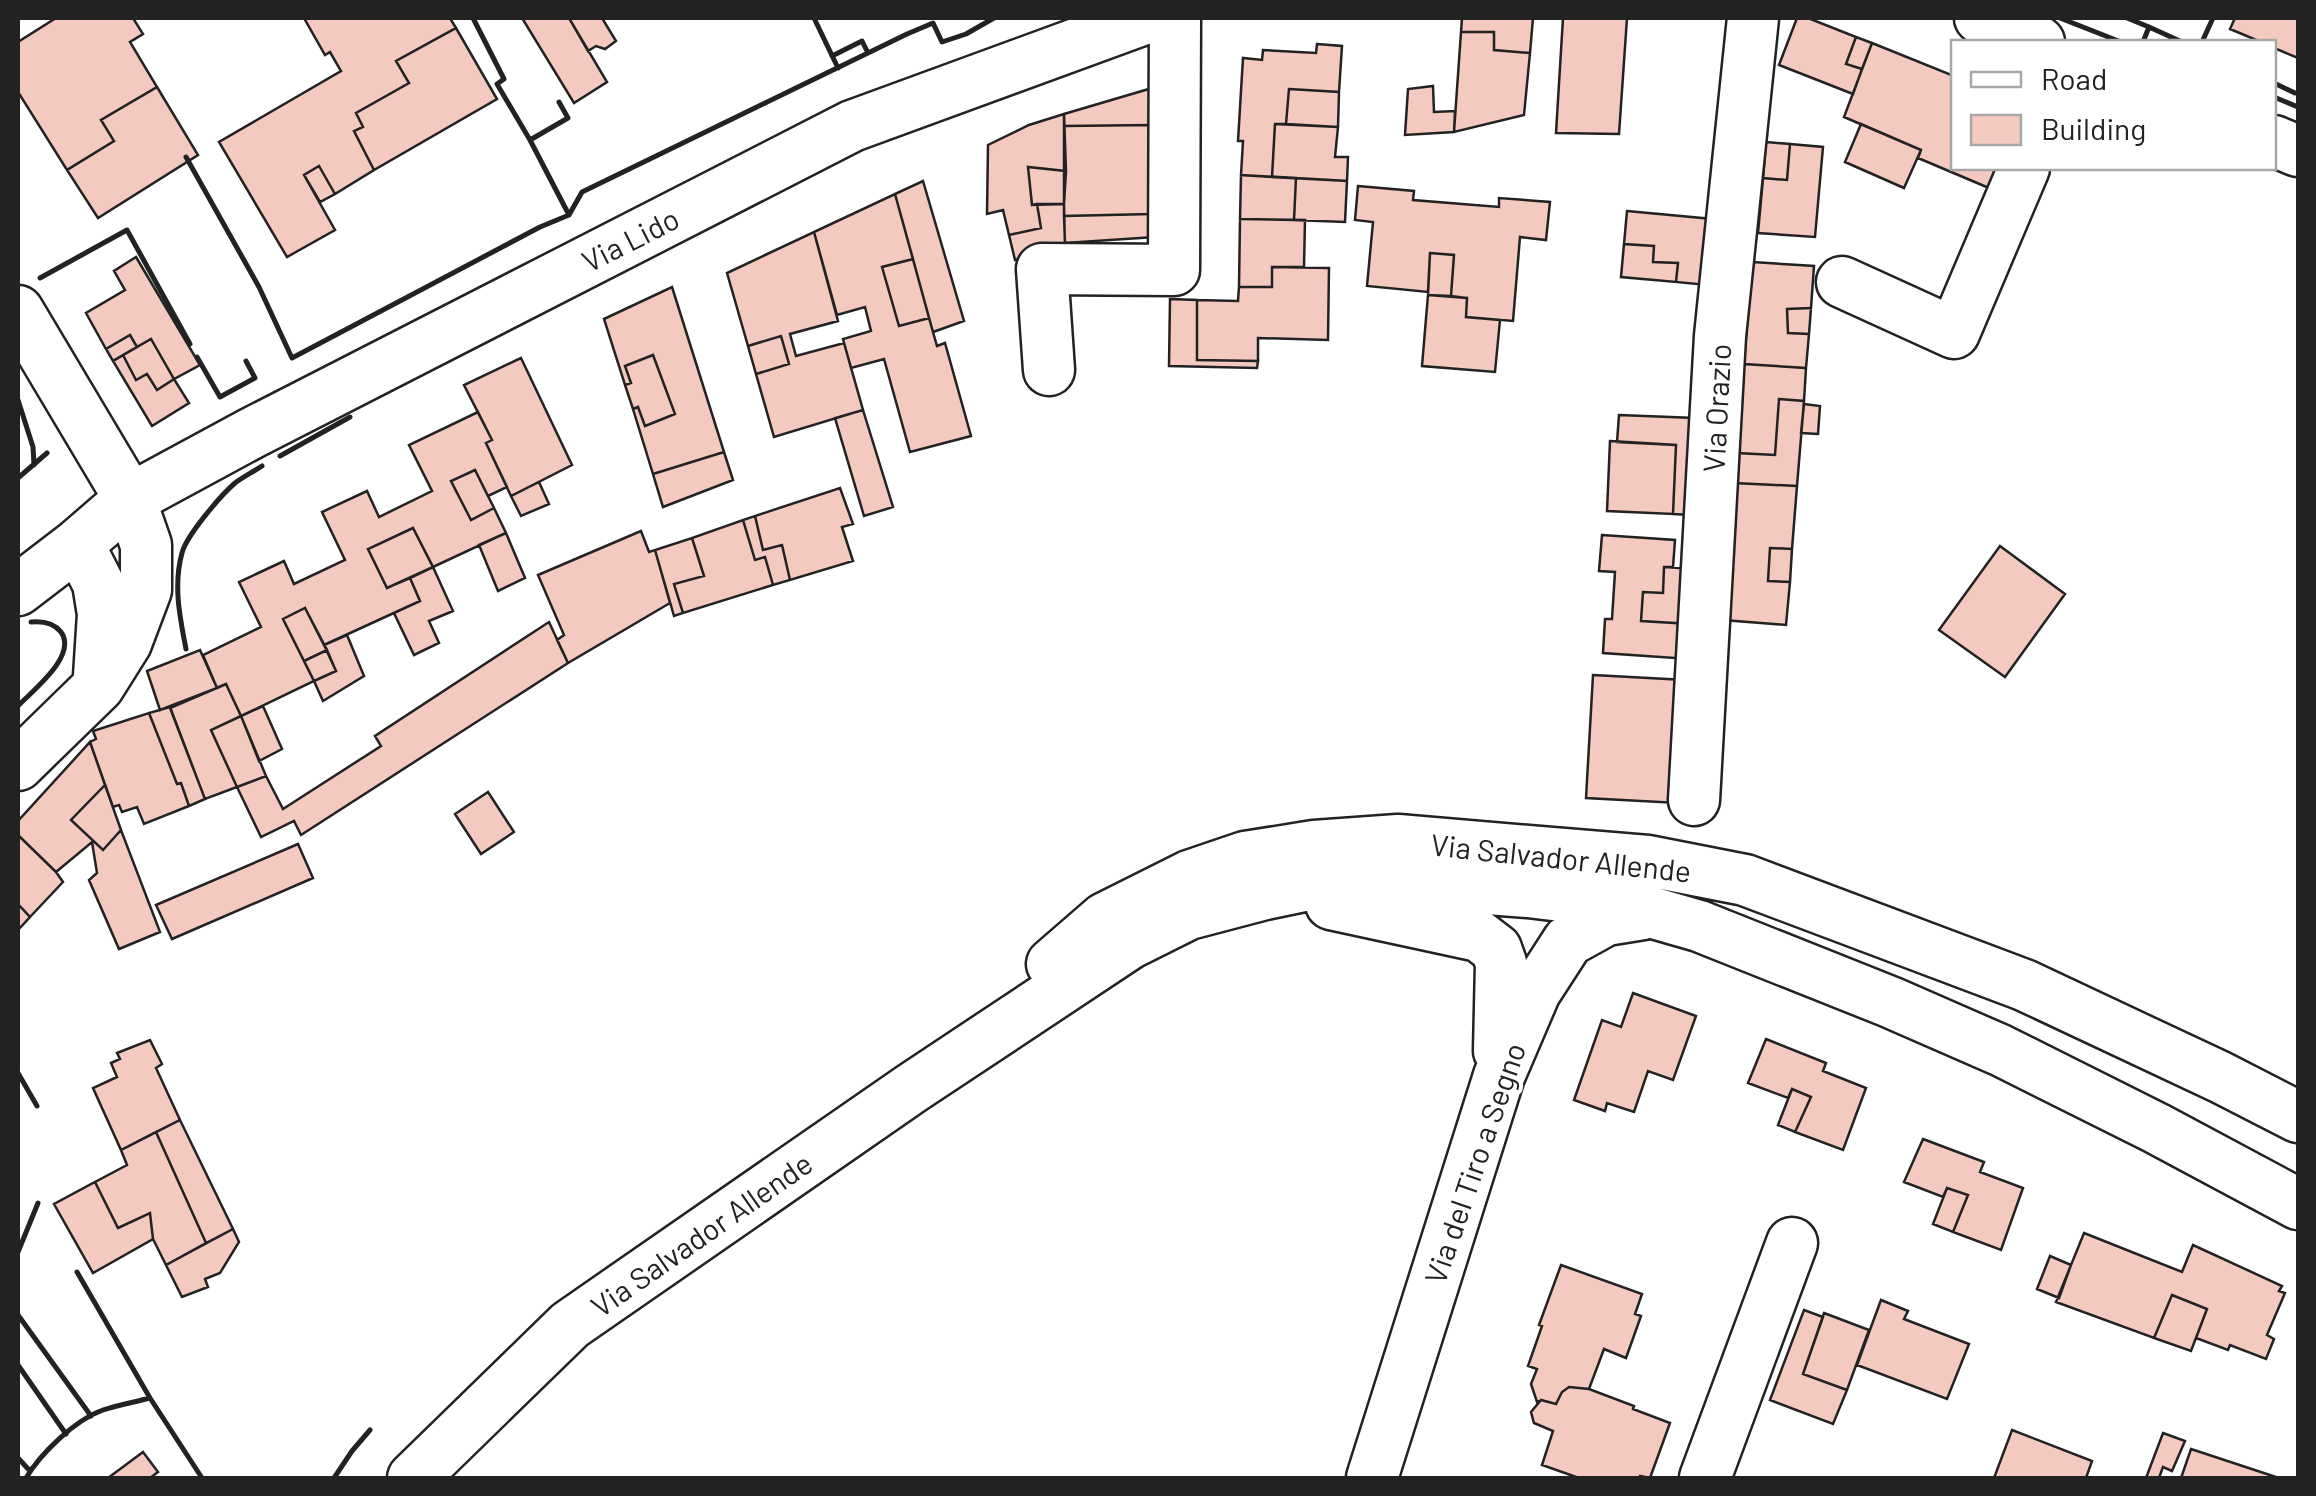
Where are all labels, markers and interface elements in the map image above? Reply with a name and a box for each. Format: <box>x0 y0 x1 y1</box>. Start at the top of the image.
legend <box>1951 40 2276 170</box>
text: Road <box>2041 60 2107 96</box>
text: Building <box>2041 110 2146 146</box>
street label: Via Lido <box>575 199 685 279</box>
street label: Via Orazio <box>1695 343 1737 473</box>
street label: Via Salvador Allende <box>1429 825 1693 889</box>
street label: Via del Tiro a Segno <box>1416 1038 1532 1288</box>
street label: Via Salvador Allende <box>584 1144 818 1324</box>

